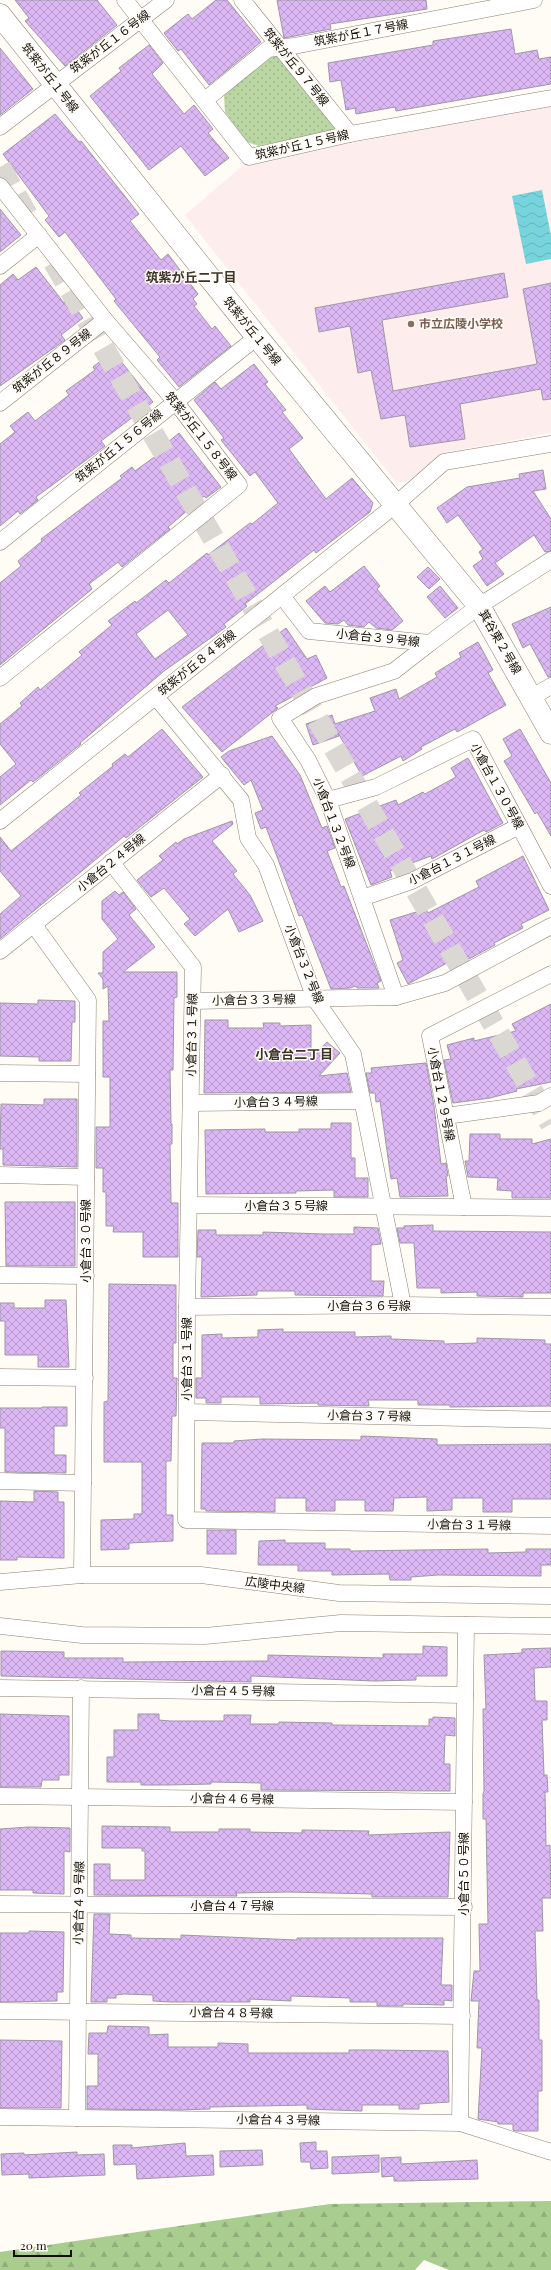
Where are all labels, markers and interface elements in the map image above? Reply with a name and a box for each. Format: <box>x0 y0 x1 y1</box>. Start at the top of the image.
street label: 筑紫が丘１６号線 <box>66 6 153 76</box>
street label: 筑紫が丘１７号線 <box>312 15 409 49</box>
street label: 筑紫が丘９７号線 <box>260 24 333 109</box>
street label: 筑紫が丘１号線 <box>19 39 83 115</box>
street label: 筑紫が丘１５号線 <box>253 125 350 163</box>
district label: 筑紫が丘二丁目 <box>145 268 237 285</box>
street label: 筑紫が丘１号線 <box>220 293 285 368</box>
place label: 市立広陵小学校 <box>419 315 503 331</box>
marker: 市立広陵小学校 <box>406 319 416 329</box>
street label: 筑紫が丘８９号線 <box>9 324 94 396</box>
street label: 筑紫が丘１５８号線 <box>162 388 241 483</box>
street label: 筑紫が丘１５６号線 <box>71 405 165 485</box>
street label: 箕谷東２号線 <box>476 606 526 677</box>
street label: 小倉台３９号線 <box>335 625 421 649</box>
street label: 筑紫が丘８４号線 <box>154 626 239 699</box>
street label: 小倉台１３０号線 <box>468 740 528 831</box>
street label: 小倉台１３２号線 <box>310 775 360 870</box>
street label: 小倉台２４号線 <box>73 830 148 895</box>
street label: 小倉台１３１号線 <box>405 830 498 888</box>
street label: 小倉台３２号線 <box>282 922 328 1006</box>
street label: 小倉台３３号線 <box>212 990 296 1008</box>
street label: 小倉台３１号線 <box>182 993 200 1077</box>
district label: 小倉台二丁目 <box>255 1045 333 1062</box>
street label: 小倉台１２９号線 <box>425 1045 459 1142</box>
street label: 小倉台３４号線 <box>234 1092 318 1110</box>
street label: 小倉台３５号線 <box>244 1197 328 1213</box>
street label: 小倉台３０号線 <box>77 1199 93 1283</box>
street label: 小倉台３６号線 <box>327 1297 411 1313</box>
street label: 小倉台３１号線 <box>178 1317 194 1401</box>
street label: 小倉台３７号線 <box>327 1406 411 1424</box>
street label: 小倉台３１号線 <box>427 1515 511 1533</box>
street label: 広陵中央線 <box>244 1572 306 1596</box>
street label: 小倉台４５号線 <box>191 1681 275 1699</box>
street label: 小倉台４６号線 <box>190 1789 274 1807</box>
street label: 小倉台５０号線 <box>455 1832 471 1916</box>
street label: 小倉台４９号線 <box>69 1861 87 1945</box>
street label: 小倉台４７号線 <box>190 1897 274 1913</box>
street label: 小倉台４８号線 <box>189 2003 273 2021</box>
street label: 小倉台４３号線 <box>236 2110 320 2128</box>
scale bar <box>14 2232 71 2258</box>
text: 20 m <box>20 2237 47 2253</box>

